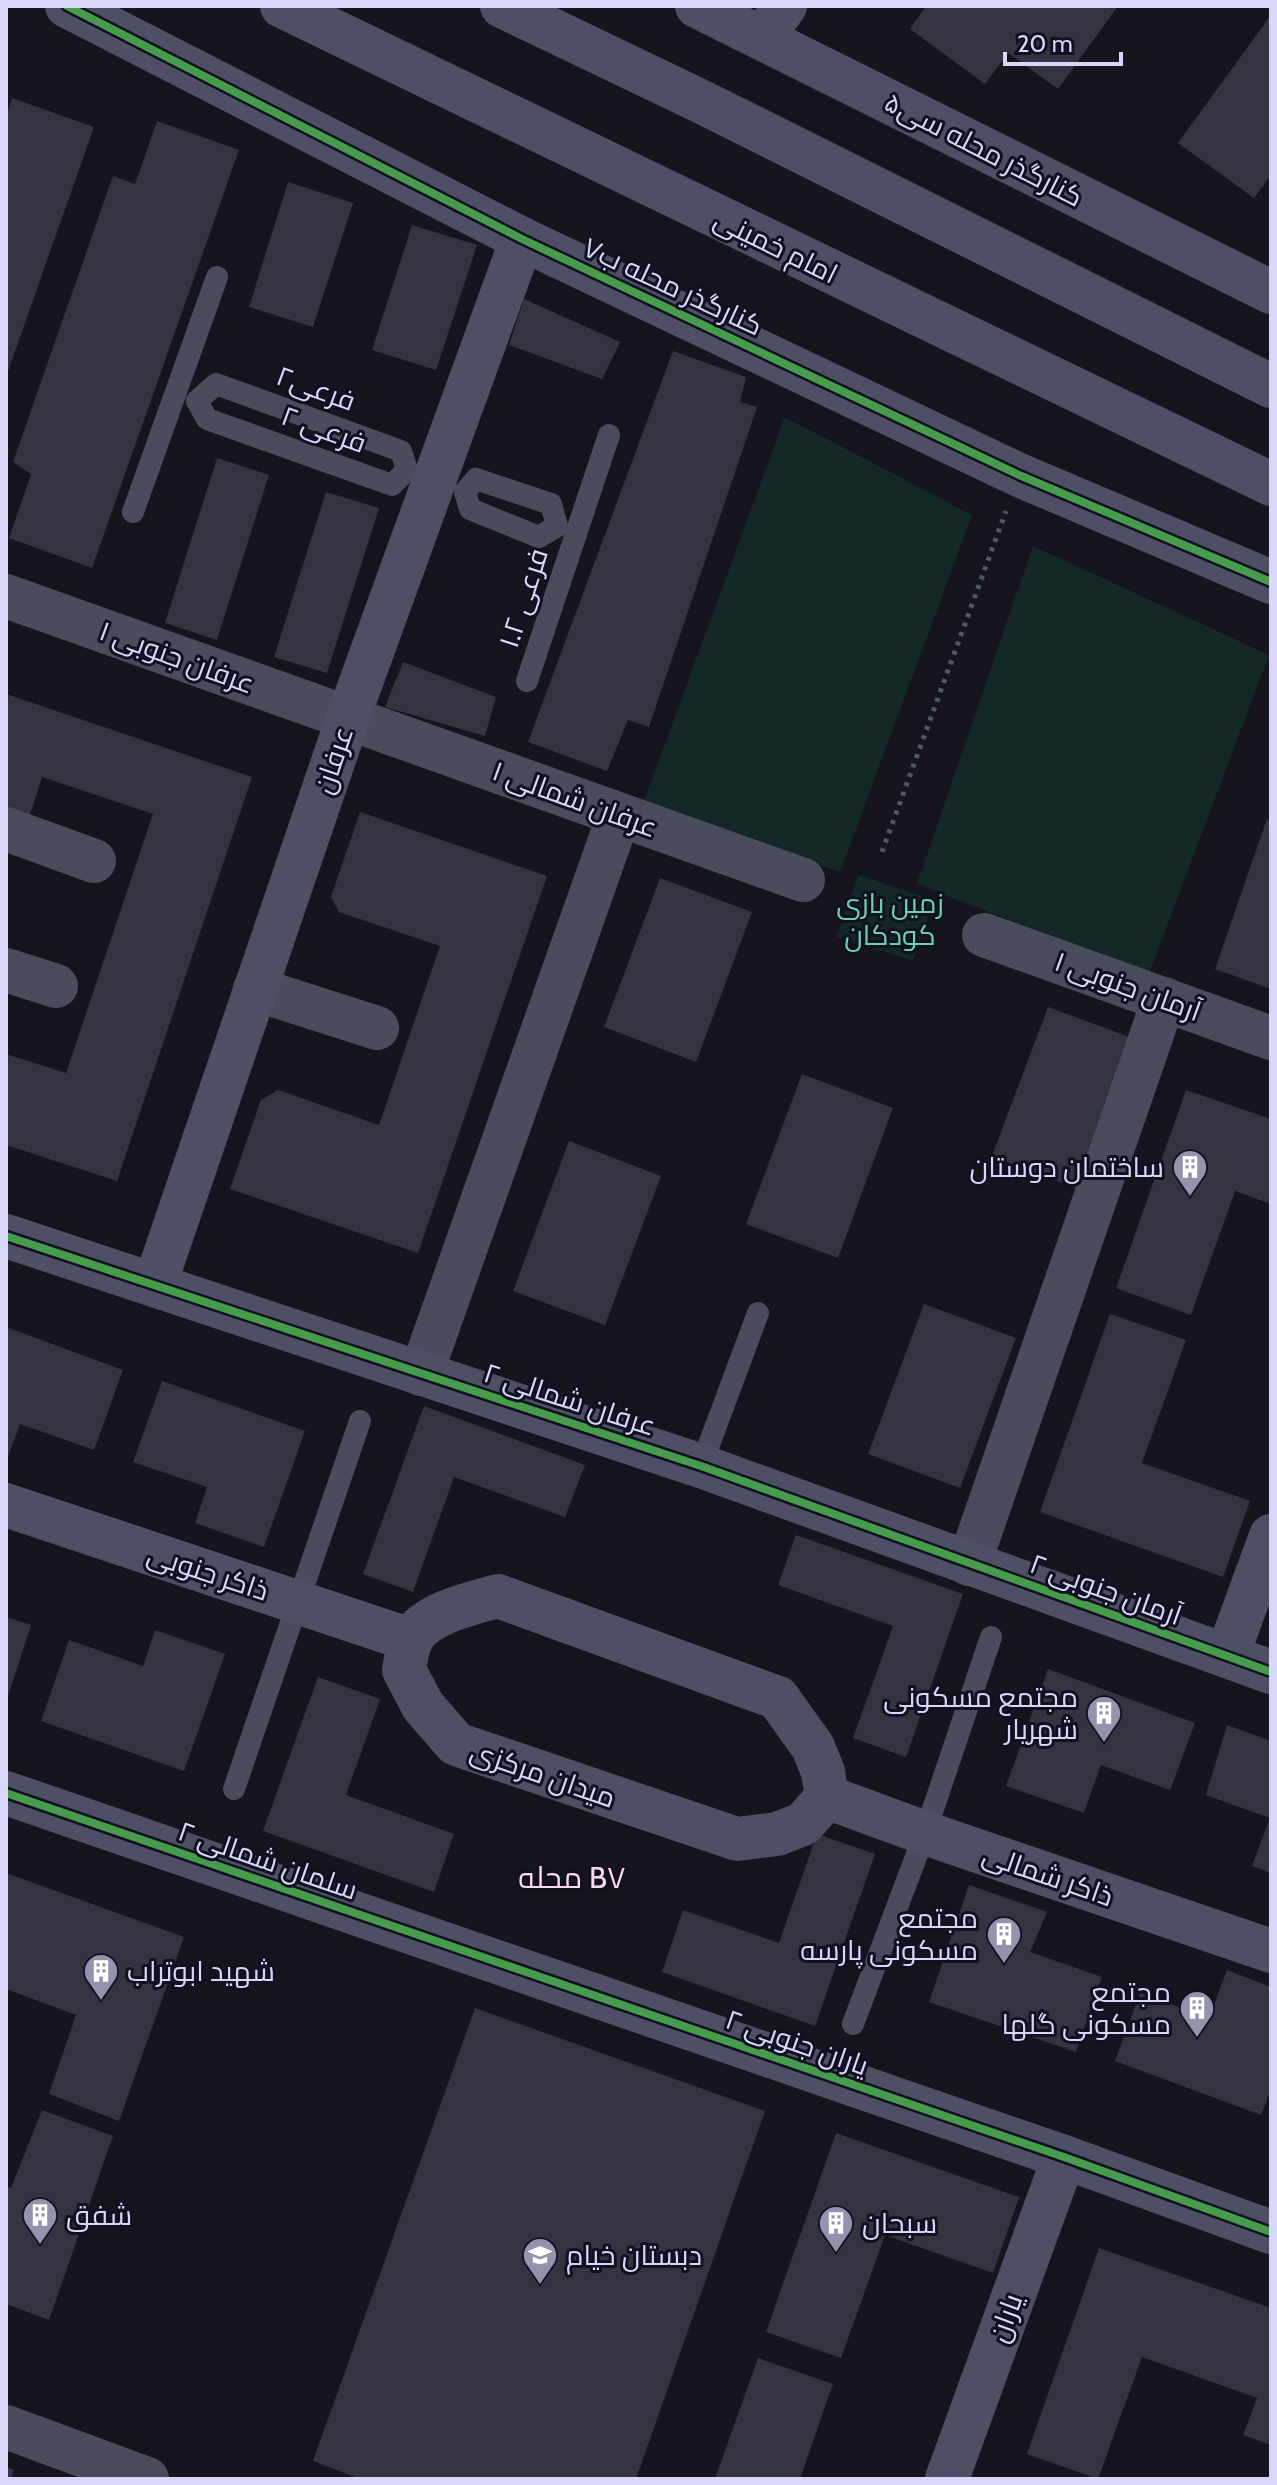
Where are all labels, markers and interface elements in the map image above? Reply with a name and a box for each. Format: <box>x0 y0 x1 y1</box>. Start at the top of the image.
scale bar <box>1005 16 1121 66</box>
text: 20 m <box>1017 29 1073 58</box>
street label: کنارگذر محله سی۵ <box>879 84 1089 214</box>
street label: امام خمینی <box>707 202 843 293</box>
street label: کنارگذر محله ب۷ <box>578 230 768 342</box>
street label: فرعی۲ <box>272 358 360 418</box>
street label: فرعی ۲ <box>277 398 371 460</box>
street label: فرعی ۱.۲ <box>491 544 555 652</box>
street label: عرفان جنوبی ۱ <box>95 613 259 701</box>
street label: عرفان <box>306 722 360 798</box>
street label: عرفان شمالی ۱ <box>488 753 662 845</box>
park label: زمین بازی کودکان <box>836 886 944 952</box>
street label: آرمان جنوبی ۱ <box>1050 944 1206 1028</box>
building icon: ساختمان دوستان <box>1171 1148 1209 1198</box>
place label: ساختمان دوستان <box>970 1150 1164 1184</box>
street label: عرفان شمالی ۲ <box>480 1355 660 1443</box>
street label: ذاکر جنوبی <box>143 1536 273 1608</box>
street label: آرمان جنوبی ۲ <box>1025 1546 1187 1632</box>
place label: مجتمع مسکونی شهریار <box>883 1680 1078 1746</box>
building icon: مجتمع مسکونی شهریار <box>1085 1694 1123 1744</box>
street label: میدان مرکزی <box>466 1733 620 1815</box>
street label: سلمان شمالی ۲ <box>174 1813 362 1907</box>
street label: ذاکر شمالی <box>978 1837 1118 1913</box>
district label: محله B۷ <box>518 1859 626 1896</box>
place label: مجتمع مسکونی پارسه <box>800 1901 978 1969</box>
building icon: مجتمع مسکونی پارسه <box>985 1915 1023 1965</box>
building icon: شهید ابوتراب <box>82 1952 120 2002</box>
place label: شهید ابوتراب <box>127 1954 275 1988</box>
place label: مجتمع مسکونی گلها <box>1002 1975 1171 2041</box>
building icon: مجتمع مسکونی گلها <box>1178 1989 1216 2039</box>
street label: یاران جنوبی ۲ <box>721 2002 873 2082</box>
building icon: شفق <box>21 2196 59 2246</box>
place label: شفق <box>66 2198 132 2232</box>
building icon: سبحان <box>817 2204 855 2254</box>
place label: سبحان <box>862 2206 937 2240</box>
school or university icon: دبستان خیام <box>521 2236 559 2286</box>
place label: دبستان خیام <box>566 2238 702 2275</box>
street label: یاران <box>981 2289 1030 2347</box>

